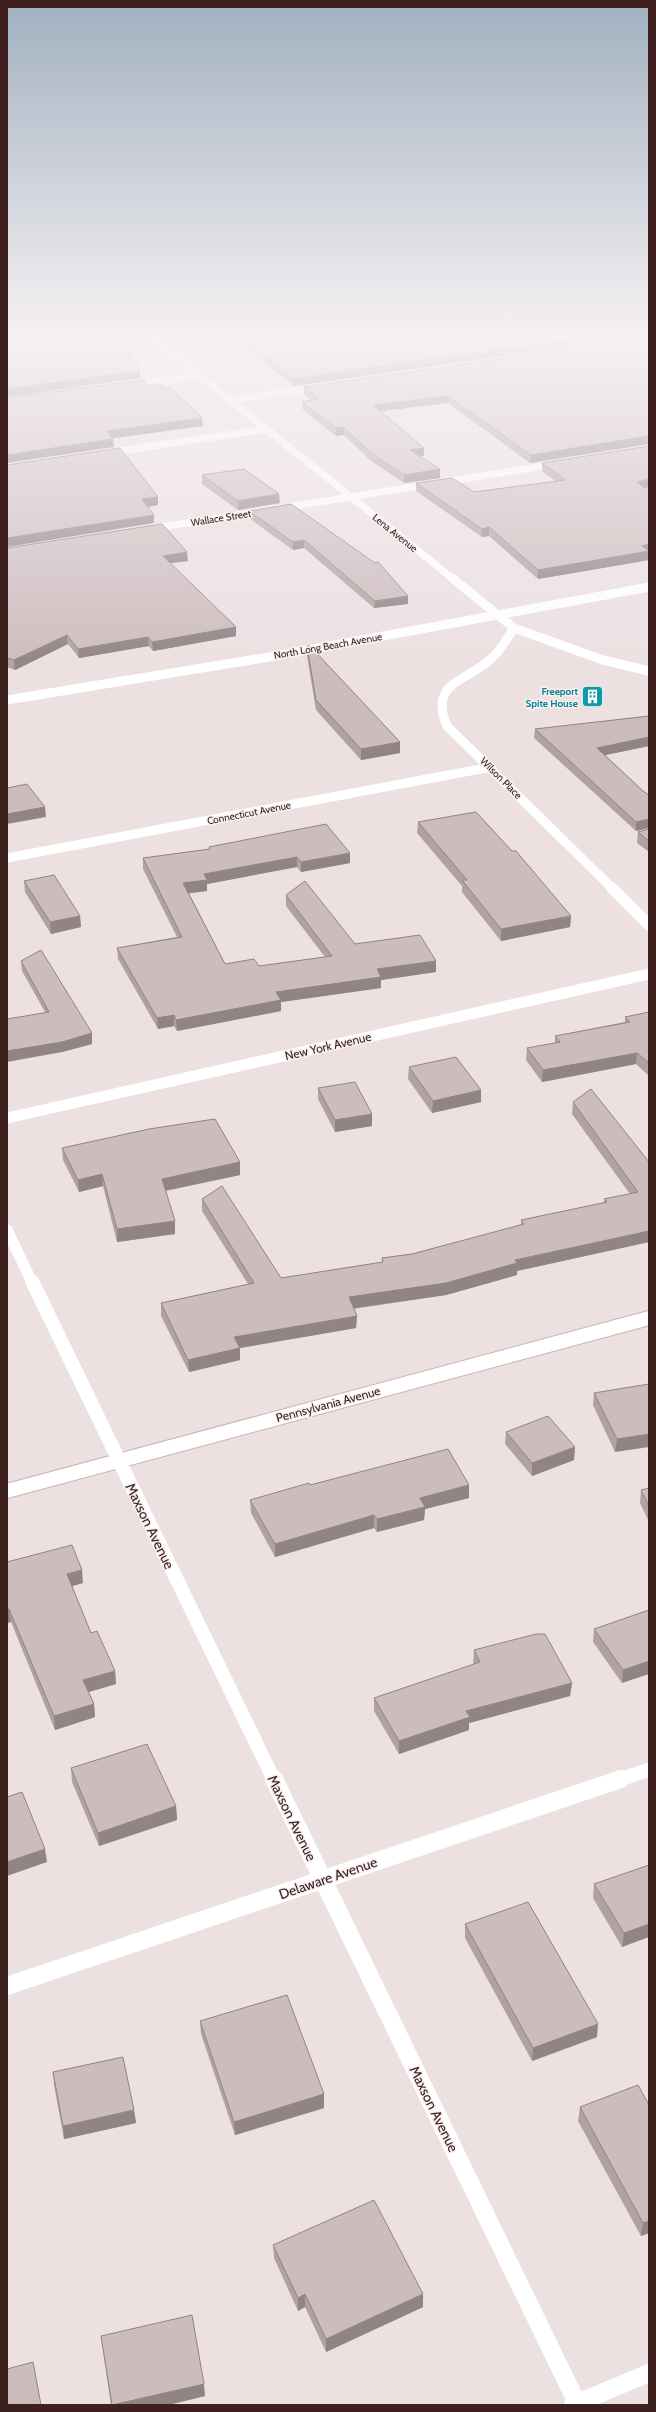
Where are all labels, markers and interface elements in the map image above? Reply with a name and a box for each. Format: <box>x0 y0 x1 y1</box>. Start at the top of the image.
street label: Wallace Street <box>190 507 253 529</box>
street label: Lena Avenue <box>370 511 420 555</box>
street label: North Long Beach Avenue <box>273 630 383 662</box>
building icon: Freeport Spite House <box>580 684 606 710</box>
place label: Freeport Spite House <box>526 685 579 710</box>
street label: Wilson Place <box>477 754 525 802</box>
street label: Connecticut Avenue <box>206 799 292 827</box>
street label: New York Avenue <box>283 1029 373 1063</box>
street label: Pennsylvania Avenue <box>274 1383 382 1425</box>
street label: Maxson Avenue <box>121 1480 179 1572</box>
street label: Maxson Avenue <box>263 1772 321 1864</box>
street label: Delaware Avenue <box>276 1853 380 1903</box>
street label: Maxson Avenue <box>405 2063 463 2155</box>

